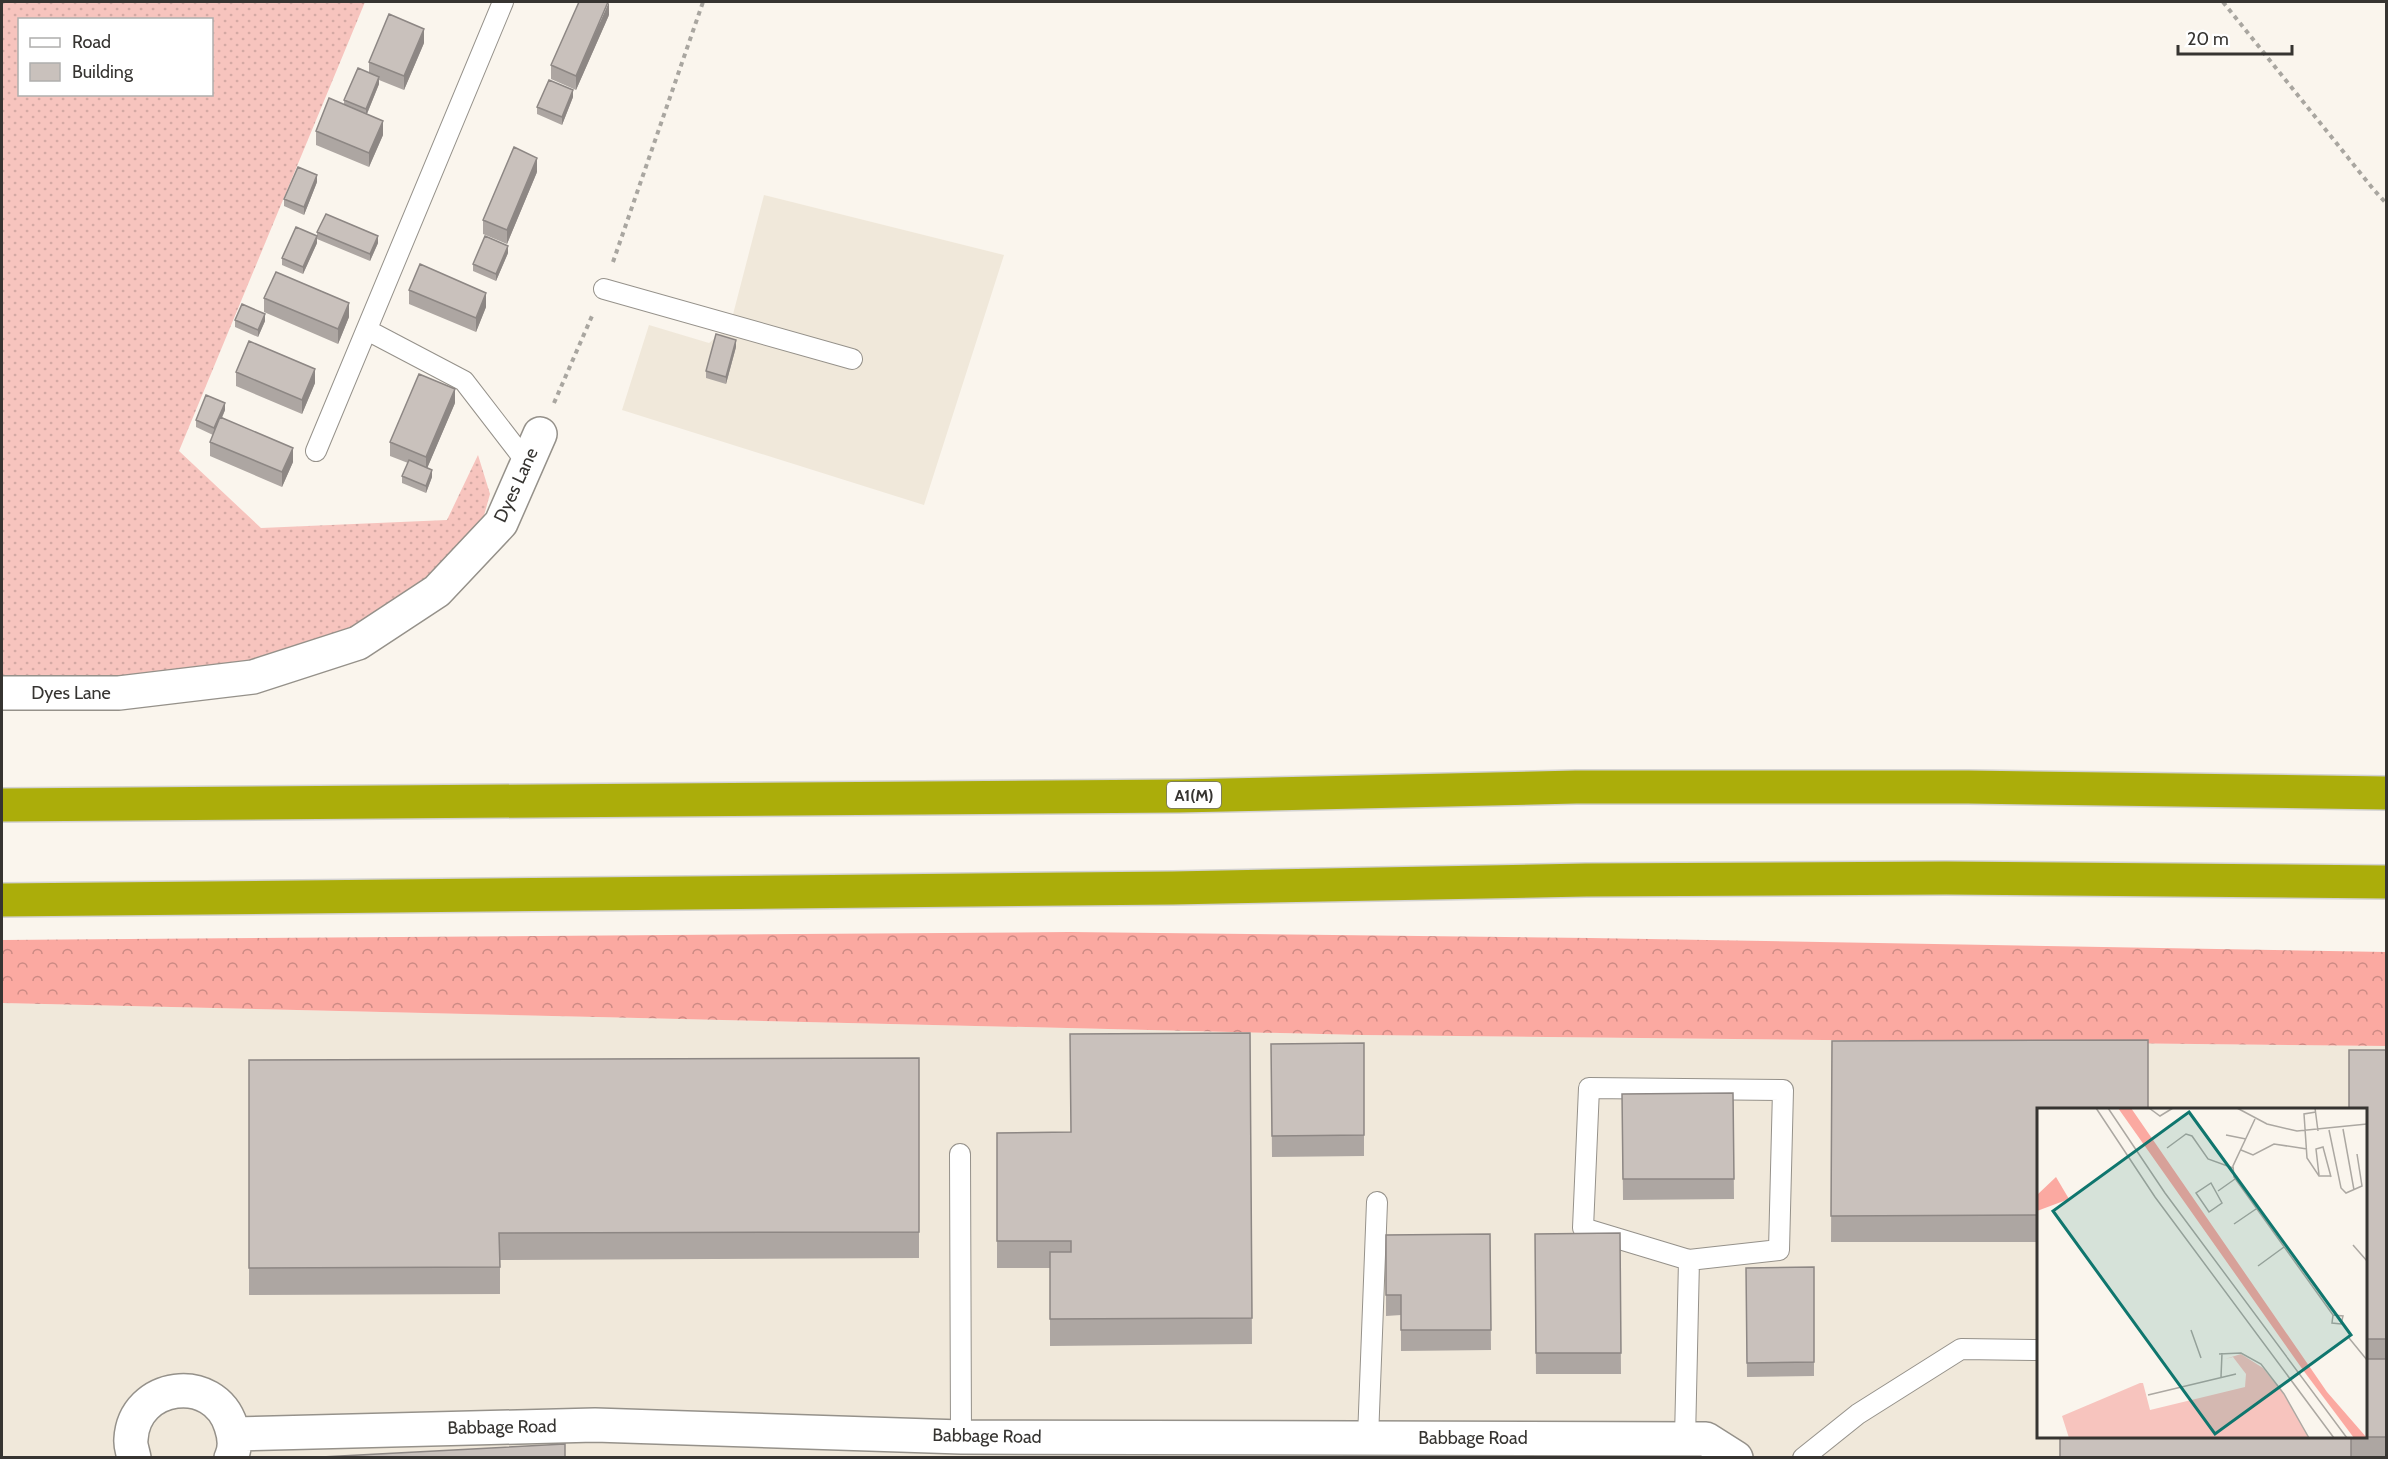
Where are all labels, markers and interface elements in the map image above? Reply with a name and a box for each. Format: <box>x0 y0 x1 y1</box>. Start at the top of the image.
legend <box>18 18 213 96</box>
scale bar <box>2178 18 2292 56</box>
text: 20 m <box>2187 28 2229 50</box>
text: Road <box>72 31 111 53</box>
text: Building <box>72 61 134 83</box>
street label: Dyes Lane <box>489 444 543 526</box>
street label: Dyes Lane <box>31 682 111 704</box>
road number: A1(M) <box>1167 782 1221 808</box>
inset map <box>2037 1108 2367 1438</box>
street label: Babbage Road <box>447 1415 557 1439</box>
street label: Babbage Road <box>932 1424 1042 1448</box>
street label: Babbage Road <box>1418 1427 1528 1449</box>

